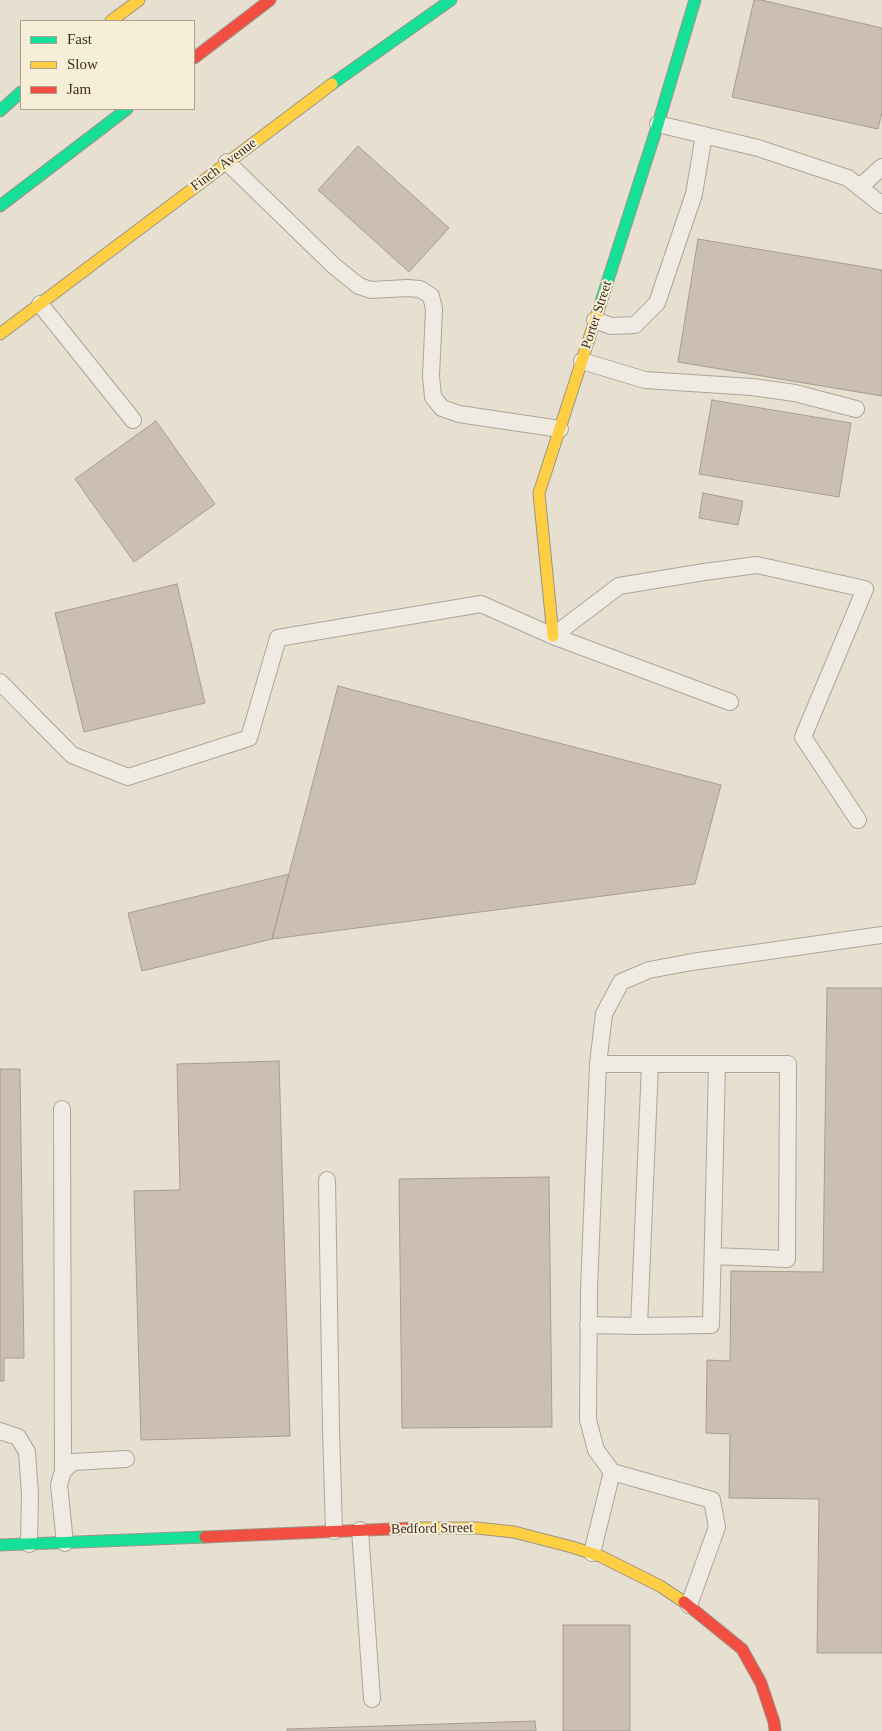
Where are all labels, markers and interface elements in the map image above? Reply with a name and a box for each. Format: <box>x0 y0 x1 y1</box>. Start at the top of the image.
legend <box>20 20 195 110</box>
text: Fast <box>67 31 92 47</box>
text: Slow <box>67 56 98 72</box>
text: Jam <box>67 81 91 97</box>
street label: Finch Avenue <box>188 135 260 195</box>
street label: Porter Street <box>578 279 616 351</box>
street label: Bedford Street <box>391 1520 473 1538</box>

